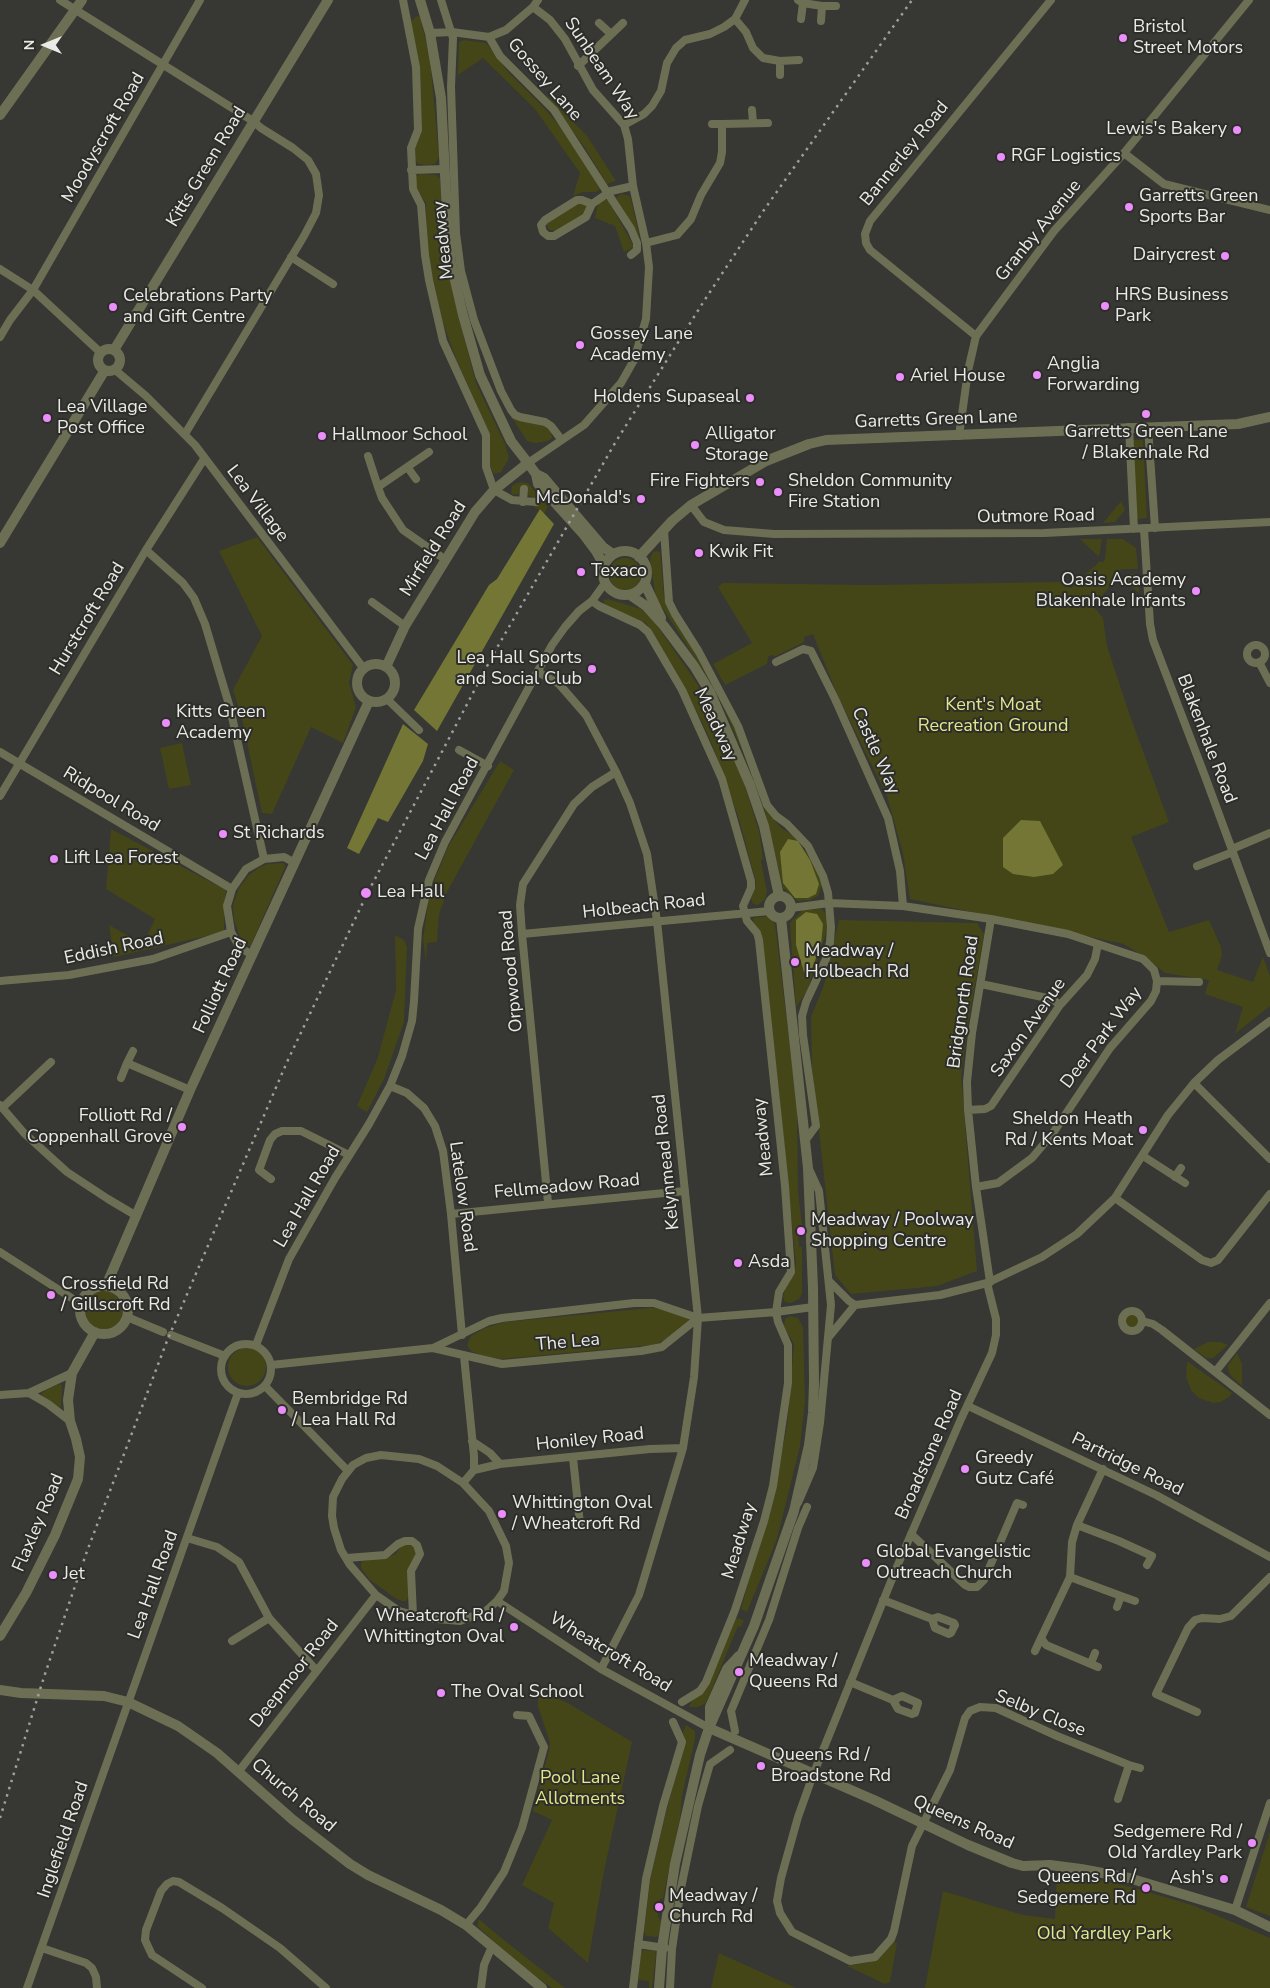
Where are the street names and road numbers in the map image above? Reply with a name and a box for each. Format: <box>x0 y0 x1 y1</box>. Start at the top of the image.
street label: Sunbeam Way <box>559 14 643 124</box>
street label: Gossey Lane <box>502 34 586 126</box>
street label: Moodyscroft Road <box>58 69 150 207</box>
street label: Bannerley Road <box>856 97 954 211</box>
street label: Kitts Green Road <box>163 103 251 231</box>
street label: Granby Avenue <box>991 176 1087 286</box>
street label: Meadway <box>429 200 459 280</box>
street label: Garretts Green Lane <box>854 406 1018 434</box>
street label: Lea Village <box>221 461 293 547</box>
street label: Mirfield Road <box>396 497 472 601</box>
street label: Outmore Road <box>977 505 1095 529</box>
street label: Hurstcroft Road <box>46 559 130 679</box>
street label: Blakenhale Road <box>1171 671 1241 807</box>
street label: Meadway <box>689 685 741 765</box>
street label: Castle Way <box>846 704 904 798</box>
street label: Lea Hall Road <box>412 754 484 864</box>
street label: Ridpool Road <box>59 763 163 837</box>
street label: Holbeach Road <box>581 890 707 924</box>
street label: Orpwood Road <box>496 909 528 1033</box>
street label: Eddish Road <box>62 928 166 970</box>
street label: Bridgnorth Road <box>944 934 984 1070</box>
street label: Folliott Road <box>189 935 253 1037</box>
street label: Saxon Avenue <box>987 974 1071 1082</box>
street label: Deer Park Way <box>1057 983 1147 1093</box>
street label: Kelynmead Road <box>649 1093 685 1231</box>
street label: Meadway <box>749 1097 779 1177</box>
street label: Latelow Road <box>444 1140 480 1254</box>
street label: Lea Hall Road <box>270 1142 346 1252</box>
street label: Fellmeadow Road <box>493 1170 641 1204</box>
street label: The Lea <box>535 1329 601 1357</box>
street label: Broadstone Road <box>892 1387 968 1523</box>
street label: Honiley Road <box>535 1424 645 1456</box>
street label: Partridge Road <box>1068 1429 1186 1501</box>
street label: Flaxley Road <box>9 1471 69 1575</box>
street label: Meadway <box>718 1500 762 1582</box>
street label: Lea Hall Road <box>124 1528 184 1642</box>
street label: Wheatcroft Road <box>545 1608 675 1698</box>
street label: Deepmoor Road <box>246 1616 344 1732</box>
street label: Selby Close <box>992 1686 1088 1742</box>
street label: Church Road <box>246 1754 340 1838</box>
street label: Inglefield Road <box>34 1779 94 1901</box>
street label: Queens Road <box>909 1791 1017 1855</box>

